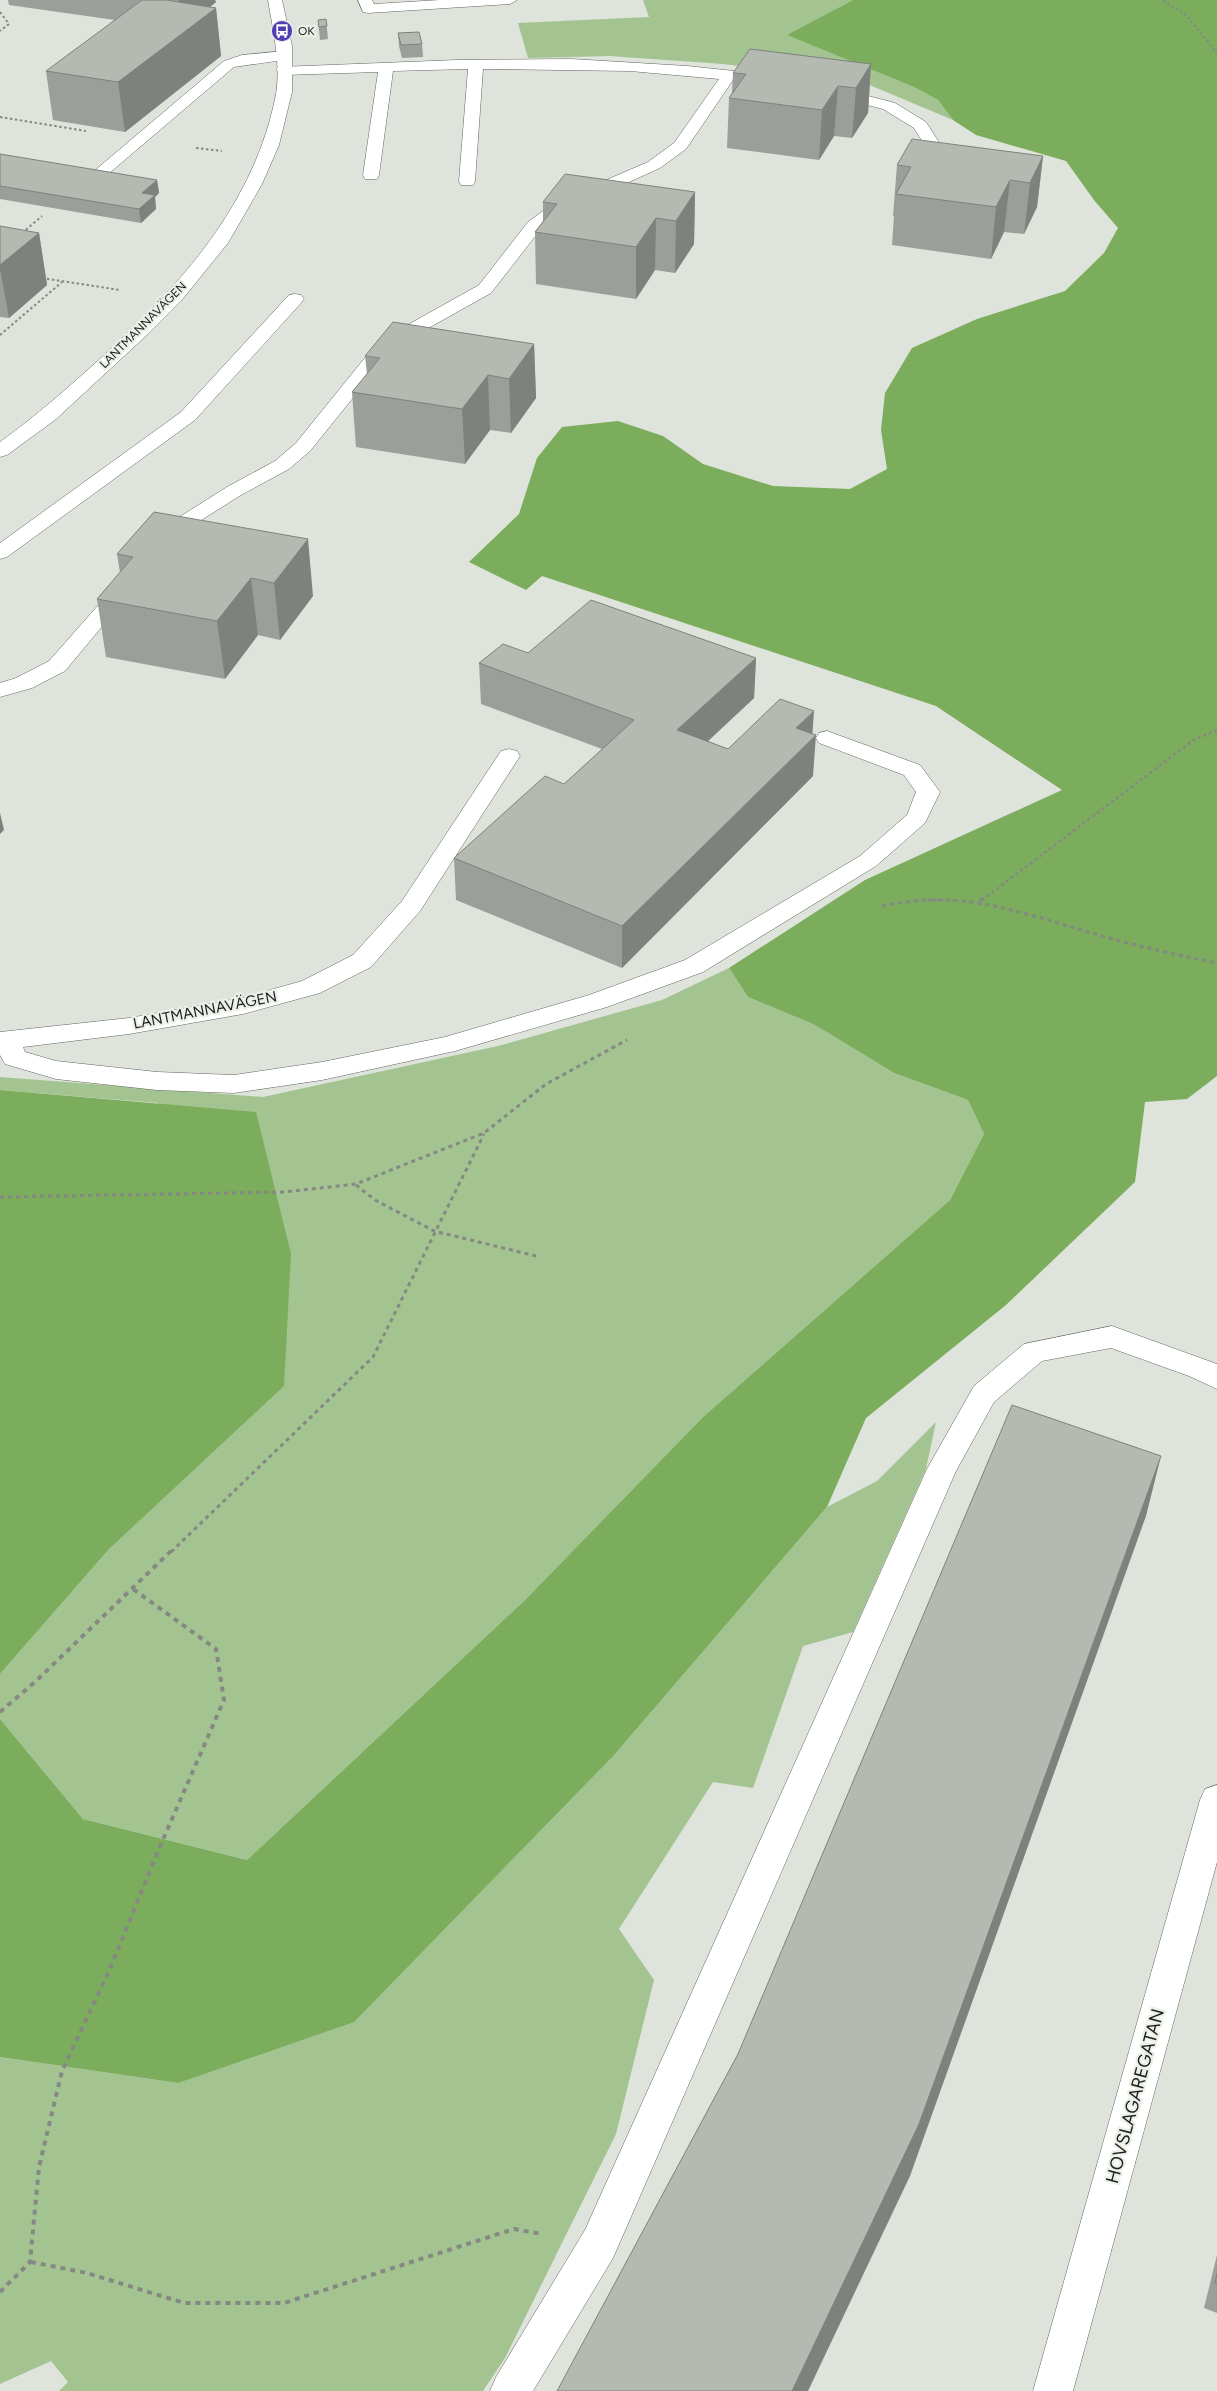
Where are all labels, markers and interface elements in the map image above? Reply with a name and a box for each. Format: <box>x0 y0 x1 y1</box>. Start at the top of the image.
bus stop icon: OK <box>270 19 294 43</box>
place label: OK <box>298 24 315 38</box>
street label: LANTMANNAVÄGEN <box>97 279 189 371</box>
street label: LANTMANNAVÄGEN <box>132 987 278 1033</box>
street label: HOVSLAGAREGATAN <box>1101 2006 1169 2186</box>

